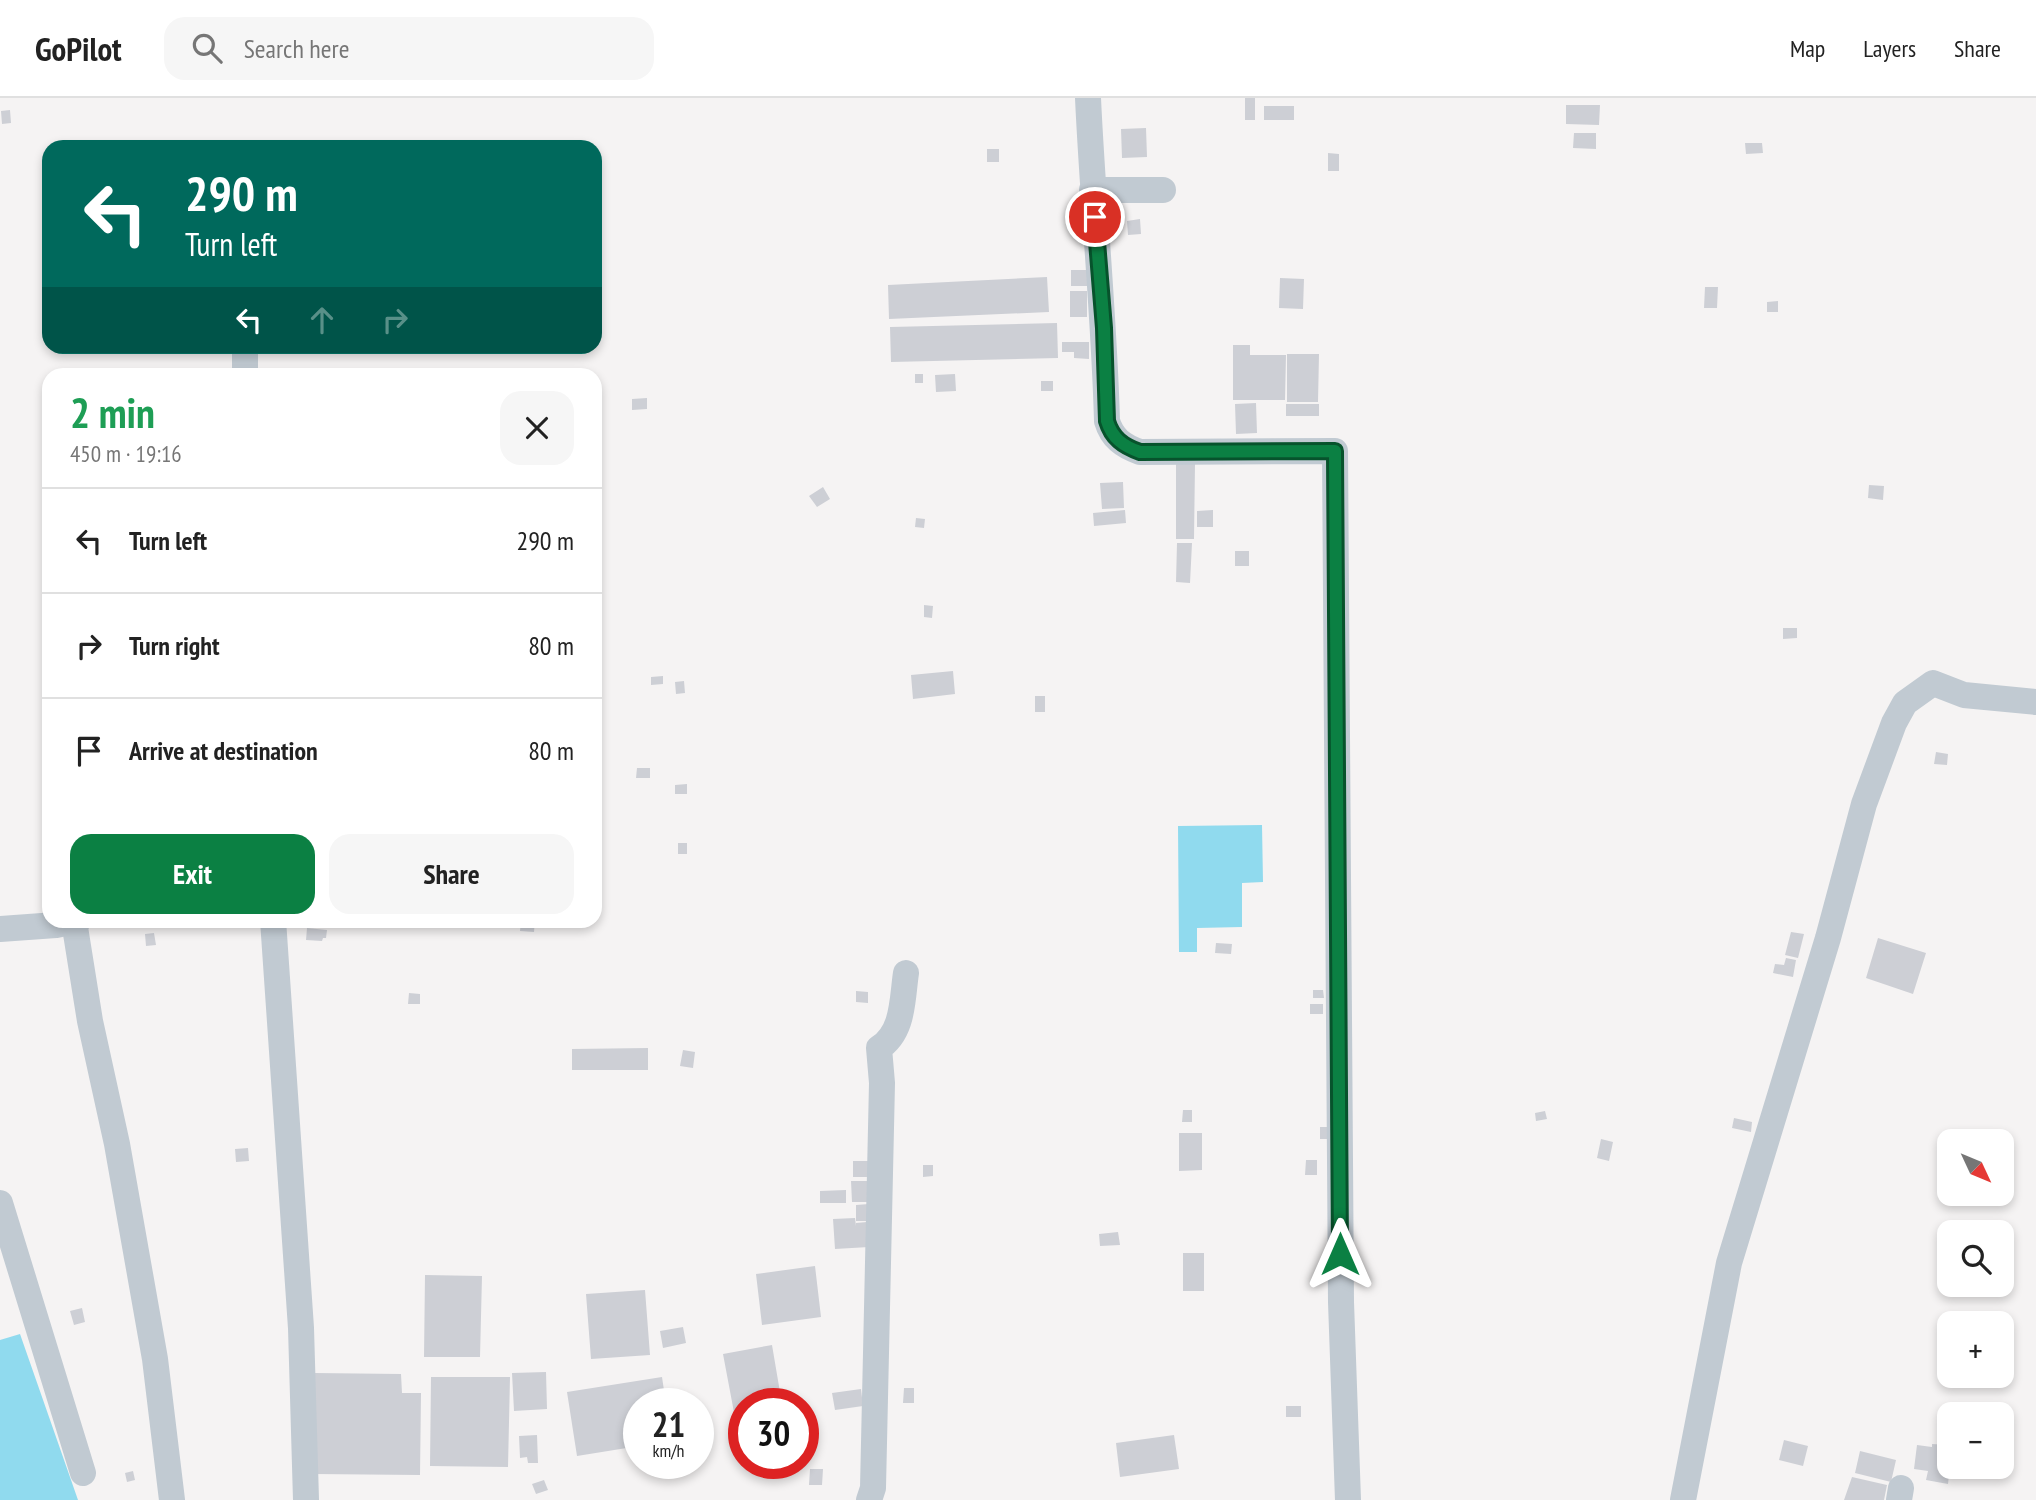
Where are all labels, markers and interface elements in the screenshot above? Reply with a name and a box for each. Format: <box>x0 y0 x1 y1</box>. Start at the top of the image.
search box <box>164 17 654 80</box>
text: GoPilot <box>35 27 122 70</box>
icon: search <box>188 29 226 67</box>
text: Search here <box>244 32 349 65</box>
text: Map <box>1790 33 1825 64</box>
text: Layers <box>1863 33 1916 64</box>
text: Share <box>1954 33 2001 64</box>
text: 290 m <box>185 161 298 225</box>
icon: left <box>70 168 161 259</box>
pin <box>1065 187 1125 247</box>
icon: arrive <box>1076 198 1114 236</box>
text: Turn left <box>185 223 277 265</box>
icon: left <box>230 301 268 339</box>
icon: ahead <box>303 301 341 339</box>
icon: right <box>376 301 414 339</box>
text: 2 min <box>70 385 155 440</box>
button: close <box>500 391 574 465</box>
text: 450 m · 19:16 <box>70 439 182 468</box>
icon: left <box>70 522 108 560</box>
text: Turn left <box>129 524 207 557</box>
text: 290 m <box>516 524 574 557</box>
icon: right <box>70 627 108 665</box>
text: Turn right <box>129 629 220 662</box>
text: 80 m <box>528 629 574 662</box>
icon: arrive <box>70 732 108 770</box>
text: Arrive at destination <box>129 734 318 767</box>
text: 80 m <box>528 734 574 767</box>
button: Exit <box>70 834 315 914</box>
button: Share <box>329 834 574 914</box>
north arrow <box>1937 1129 2014 1206</box>
map controls <box>1937 1129 2014 1479</box>
position arrow <box>1303 1217 1377 1291</box>
button: search <box>1937 1220 2014 1297</box>
button: + <box>1937 1311 2014 1388</box>
speed limit sign: 30 <box>728 1388 819 1479</box>
text: 21 <box>652 1401 685 1447</box>
button: − <box>1937 1402 2014 1479</box>
text: km/h <box>653 1439 684 1462</box>

